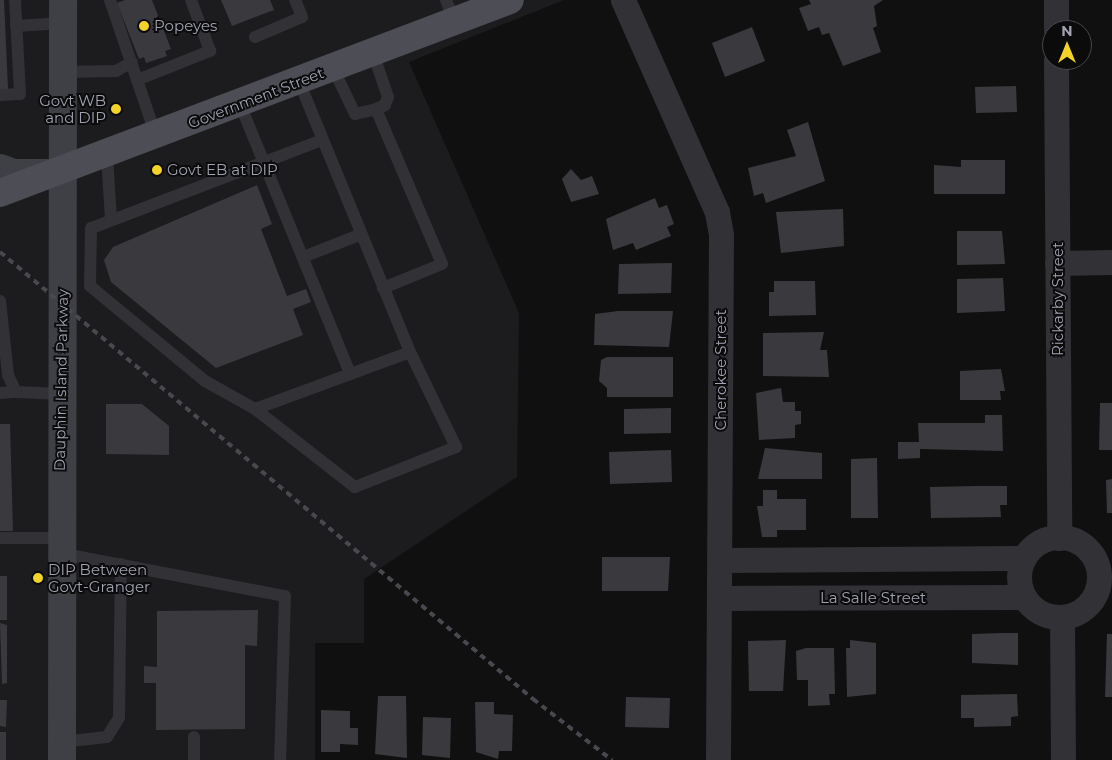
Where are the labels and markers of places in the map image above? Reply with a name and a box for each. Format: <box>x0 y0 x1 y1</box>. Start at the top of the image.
place label: Popeyes <box>154 17 217 35</box>
marker: Popeyes <box>138 20 150 32</box>
place label: Govt WB and DIP <box>39 91 106 126</box>
marker: Govt WB and DIP <box>110 103 122 115</box>
place label: Govt EB at DIP <box>167 161 278 179</box>
marker: Govt EB at DIP <box>151 164 163 176</box>
place label: DIP Between Govt-Granger <box>48 560 150 595</box>
marker: DIP Between Govt-Granger <box>32 572 44 584</box>

